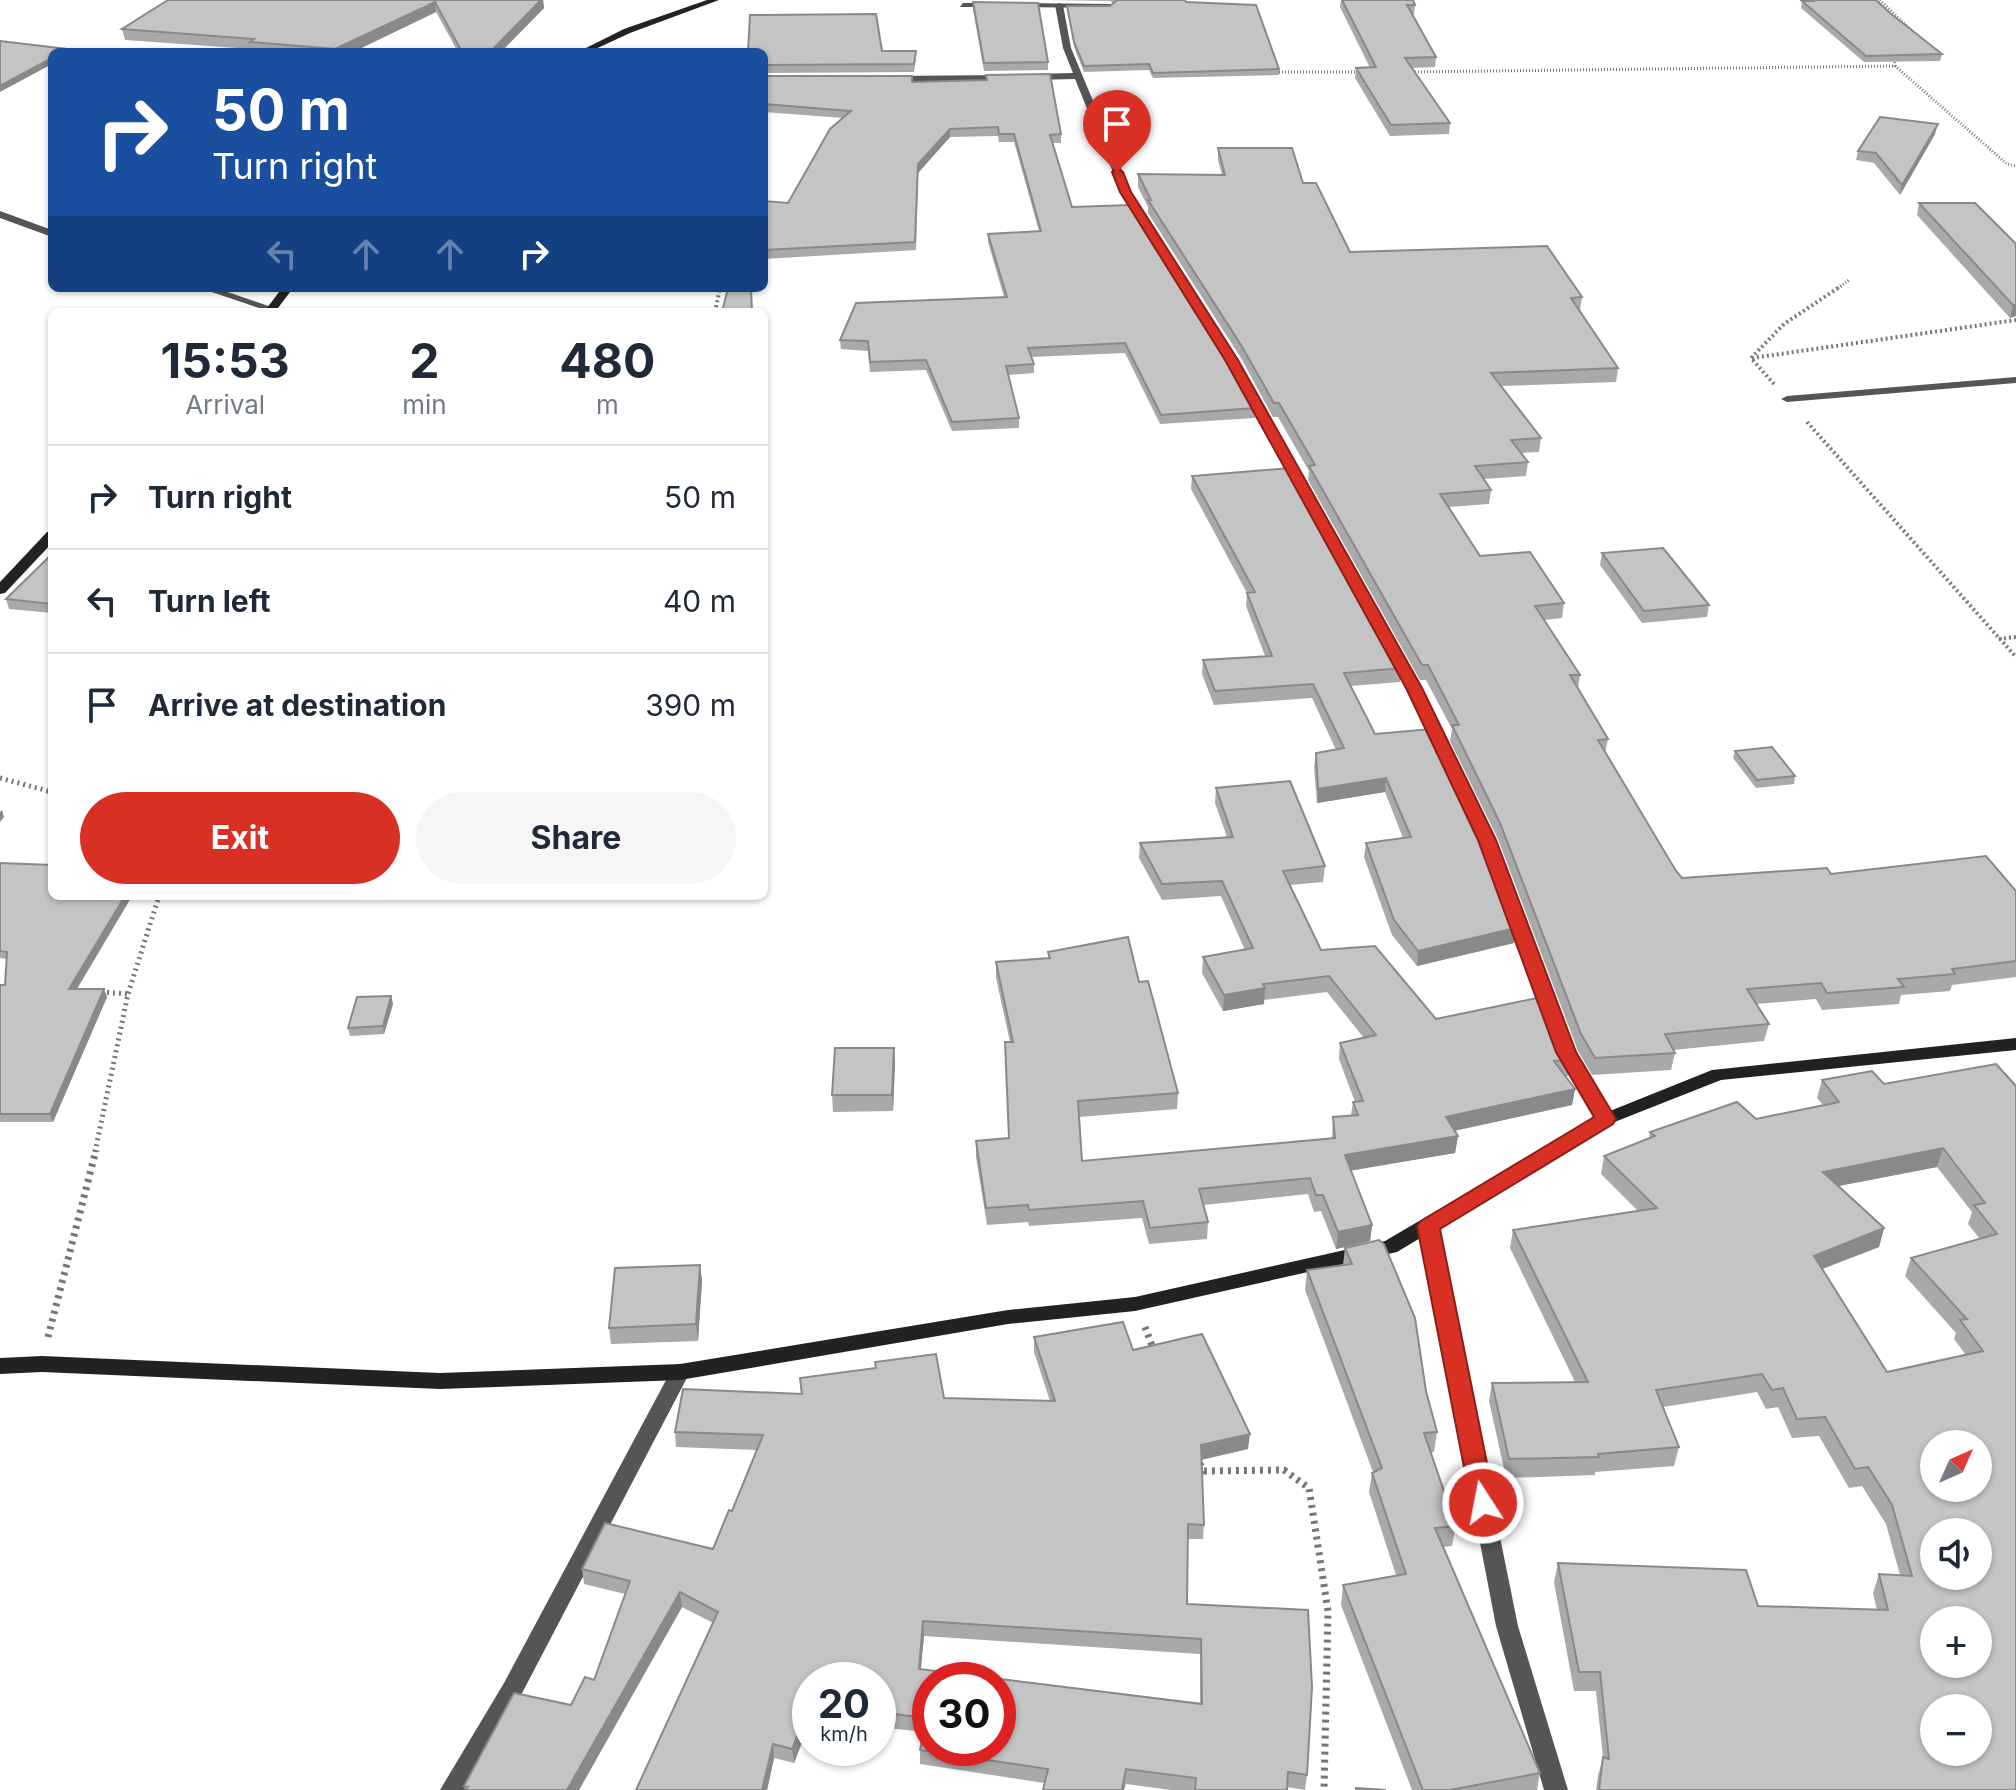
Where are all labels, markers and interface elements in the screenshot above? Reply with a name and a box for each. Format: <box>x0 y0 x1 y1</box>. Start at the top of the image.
text: 50 m <box>212 76 350 144</box>
icon: right <box>80 80 184 184</box>
pin <box>1083 90 1151 172</box>
icon: arrive <box>1095 102 1139 146</box>
text: Turn right <box>212 144 377 188</box>
icon: left <box>260 232 304 276</box>
icon: ahead <box>344 232 388 276</box>
icon: ahead <box>428 232 472 276</box>
icon: right <box>512 232 556 276</box>
text: 15:53 <box>161 331 290 390</box>
text: 2 <box>409 331 440 390</box>
text: 480 <box>559 331 655 390</box>
text: Arrival <box>185 389 265 420</box>
text: min <box>402 389 447 420</box>
text: m <box>596 389 619 420</box>
icon: right <box>80 475 124 519</box>
text: Turn right <box>148 479 292 515</box>
text: 50 m <box>664 479 736 515</box>
icon: left <box>80 579 124 623</box>
text: Turn left <box>148 583 270 619</box>
text: 40 m <box>663 583 736 619</box>
icon: arrive <box>80 683 124 727</box>
text: Arrive at destination <box>148 687 446 723</box>
text: 390 m <box>645 687 736 723</box>
button: Exit <box>80 792 400 884</box>
button: Share <box>416 792 736 884</box>
north arrow <box>1920 1430 1992 1502</box>
map controls <box>1920 1430 1992 1766</box>
position arrow <box>1441 1461 1525 1545</box>
button: sound <box>1920 1518 1992 1590</box>
button: + <box>1920 1606 1992 1678</box>
speed limit sign: 30 <box>912 1662 1016 1766</box>
text: 20 <box>818 1679 870 1728</box>
button: − <box>1920 1694 1992 1766</box>
text: km/h <box>820 1722 868 1746</box>

